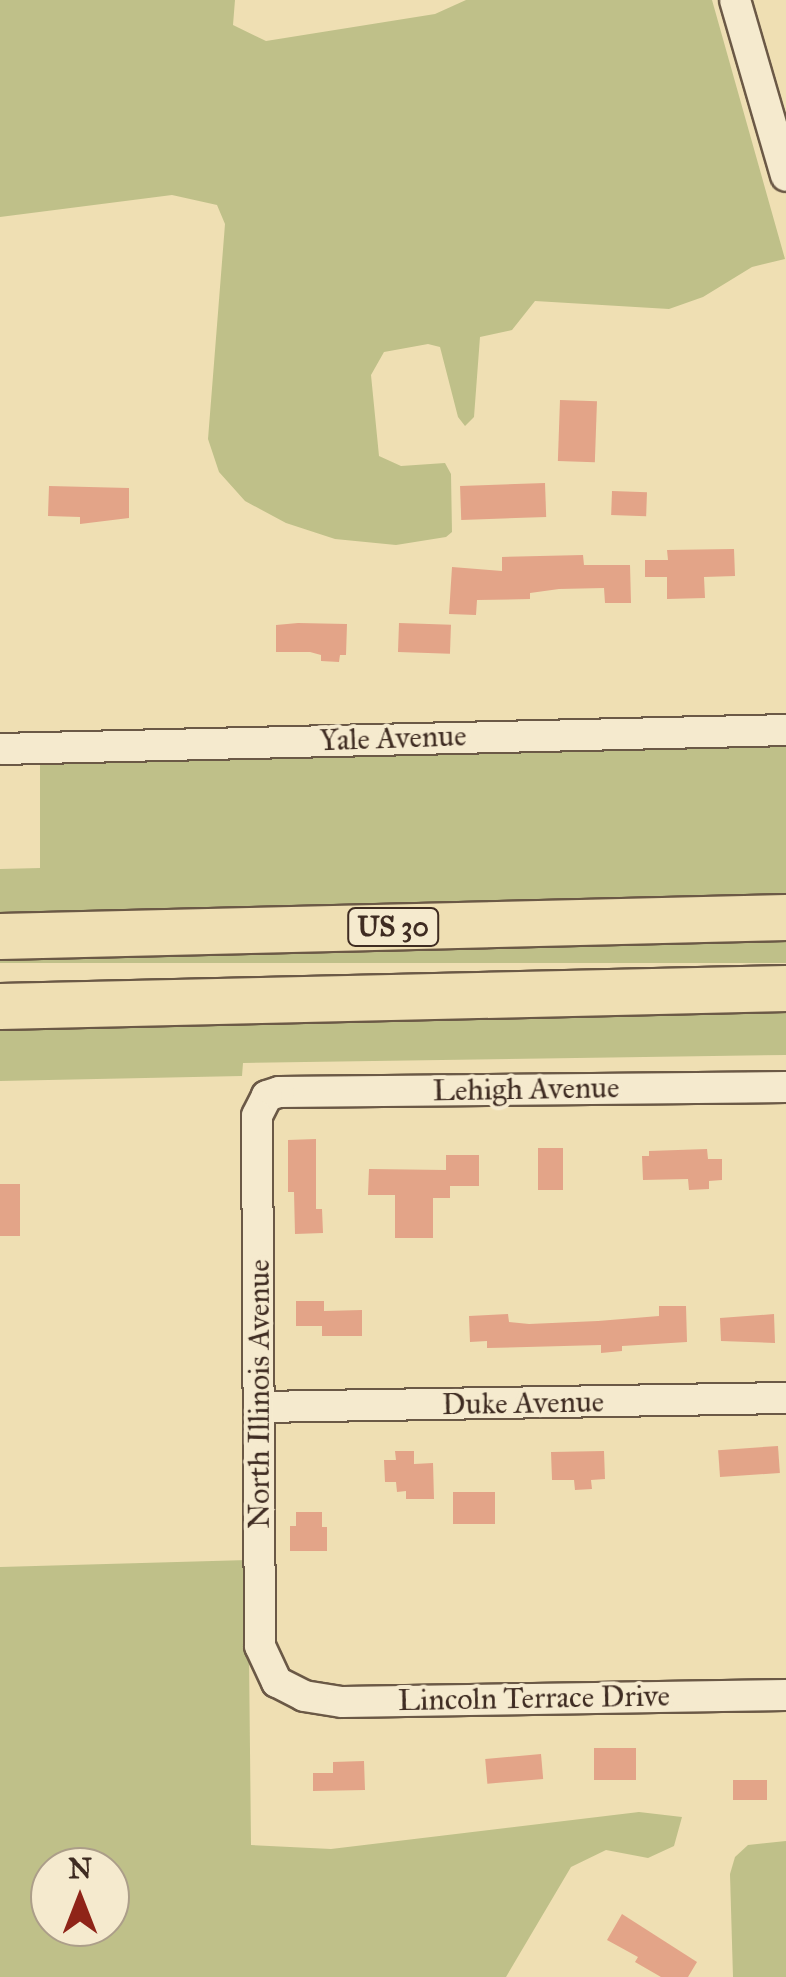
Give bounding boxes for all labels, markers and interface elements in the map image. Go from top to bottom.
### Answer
street label: Yale Avenue [319,717,467,759]
road number: US 30 [346,904,440,950]
street label: Lehigh Avenue [432,1069,620,1109]
street label: North Illinois Avenue [241,1259,277,1529]
street label: Duke Avenue [442,1384,604,1422]
street label: Lincoln Terrace Drive [398,1678,670,1718]
north arrow [30,1847,130,1947]
text: N [68,1851,92,1886]

